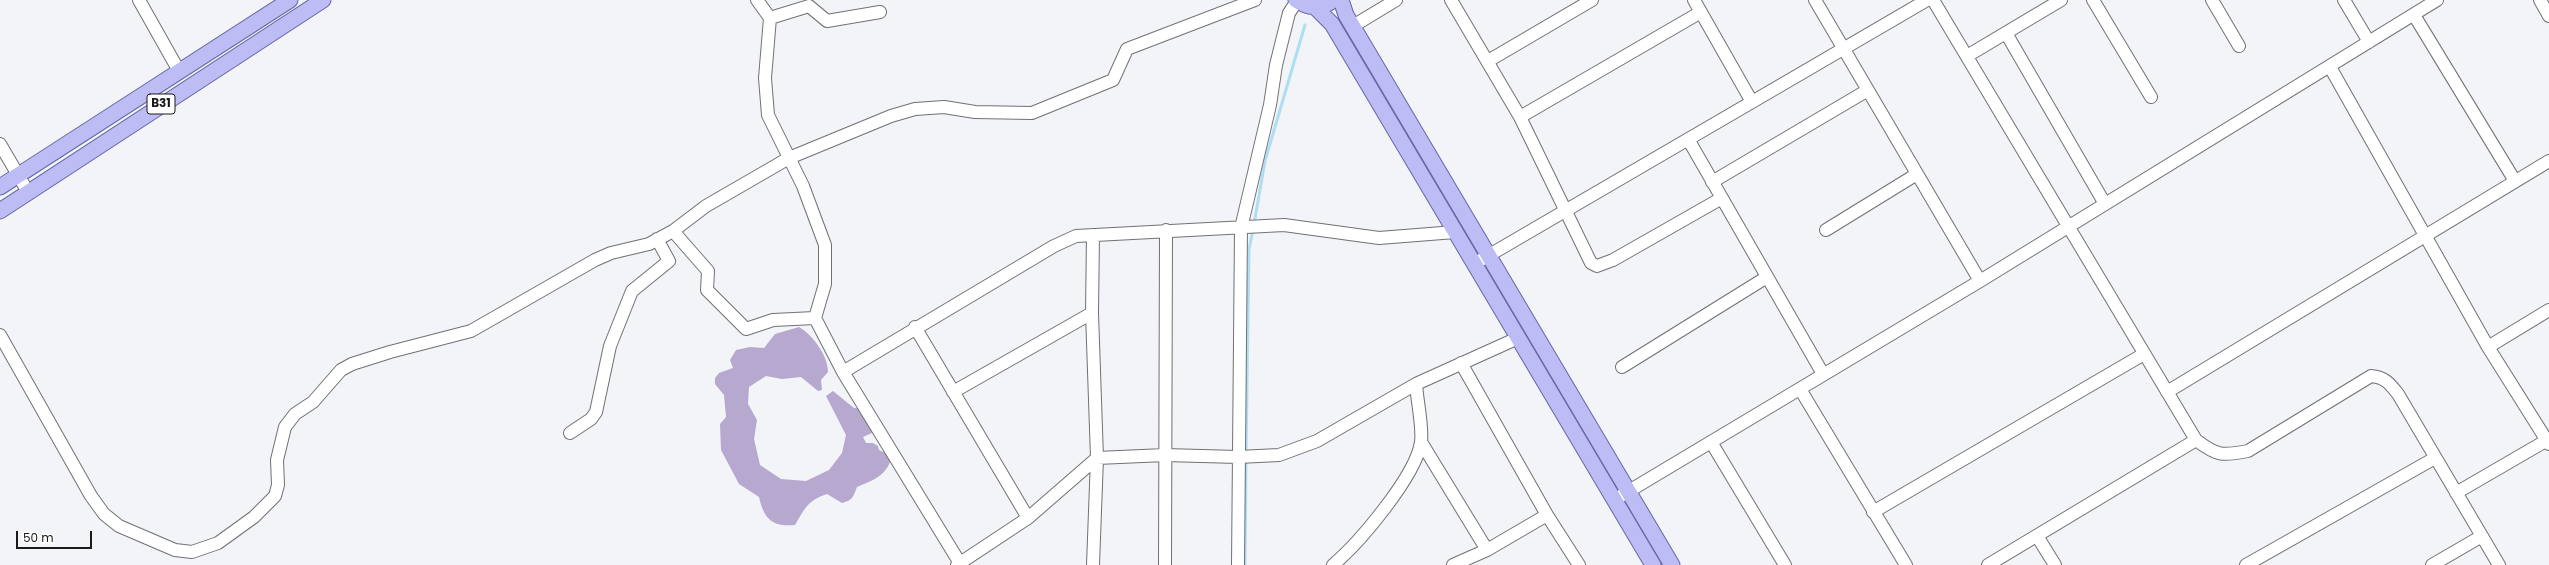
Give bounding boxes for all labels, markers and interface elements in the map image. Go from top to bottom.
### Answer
road number: B31 [147,94,175,114]
scale bar [18,523,94,549]
text: 50 m [23,529,54,546]

